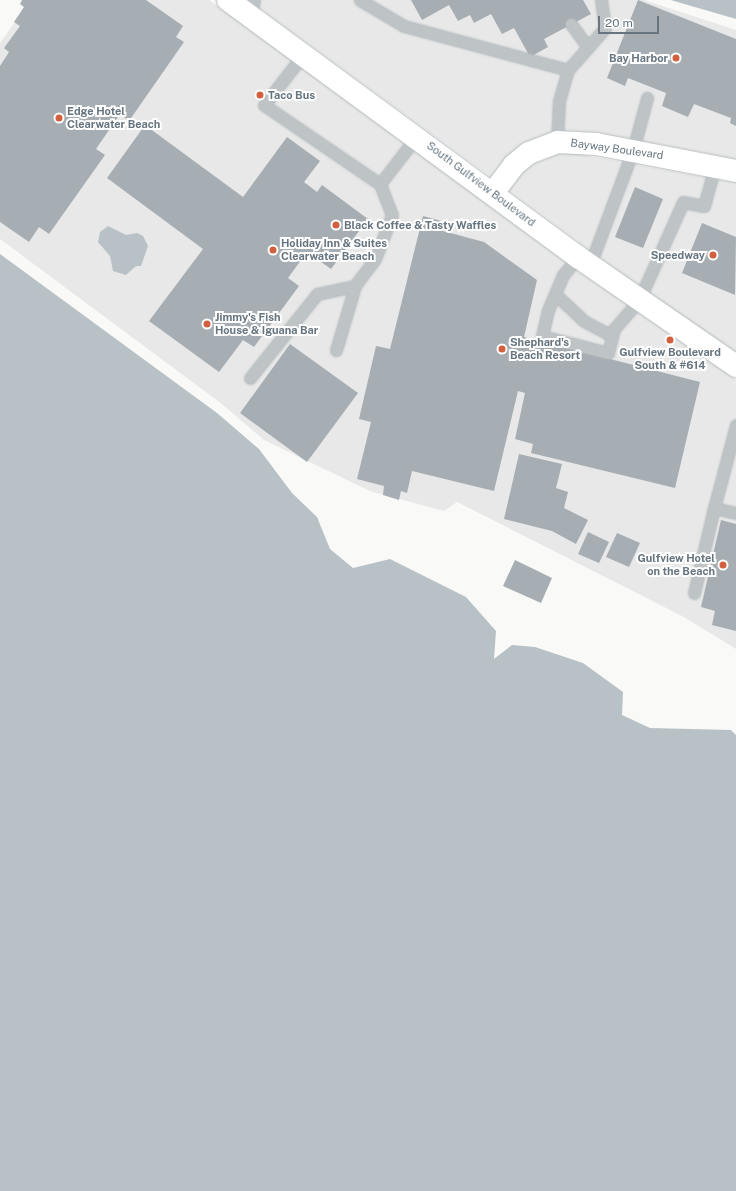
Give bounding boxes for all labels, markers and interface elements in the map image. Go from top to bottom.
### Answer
scale bar [600,8,661,34]
text: 20 m [605,16,633,30]
place label: Bay Harbor [609,51,668,65]
marker: Bay Harbor [671,53,681,63]
place label: Taco Bus [268,88,315,102]
marker: Taco Bus [255,90,265,100]
place label: Edge Hotel Clearwater Beach [67,105,160,131]
marker: Edge Hotel Clearwater Beach [54,113,64,123]
street label: Bayway Boulevard [570,136,664,162]
street label: South Gulfview Boulevard [424,139,538,229]
place label: Black Coffee & Tasty Waffles [344,218,497,232]
marker: Black Coffee & Tasty Waffles [331,220,341,230]
place label: Holiday Inn & Suites Clearwater Beach [281,237,387,263]
marker: Holiday Inn & Suites Clearwater Beach [268,245,278,255]
place label: Speedway [651,248,705,262]
marker: Speedway [708,250,718,260]
place label: Jimmy's Fish House & Iguana Bar [215,311,318,337]
marker: Jimmy's Fish House & Iguana Bar [202,319,212,329]
marker: Gulfview Boulevard South & #614 [665,335,675,345]
place label: Shephard's Beach Resort [510,336,580,362]
marker: Shephard's Beach Resort [497,344,507,354]
place label: Gulfview Boulevard South & #614 [619,346,721,372]
place label: Gulfview Hotel on the Beach [637,552,715,578]
marker: Gulfview Hotel on the Beach [718,560,728,570]

